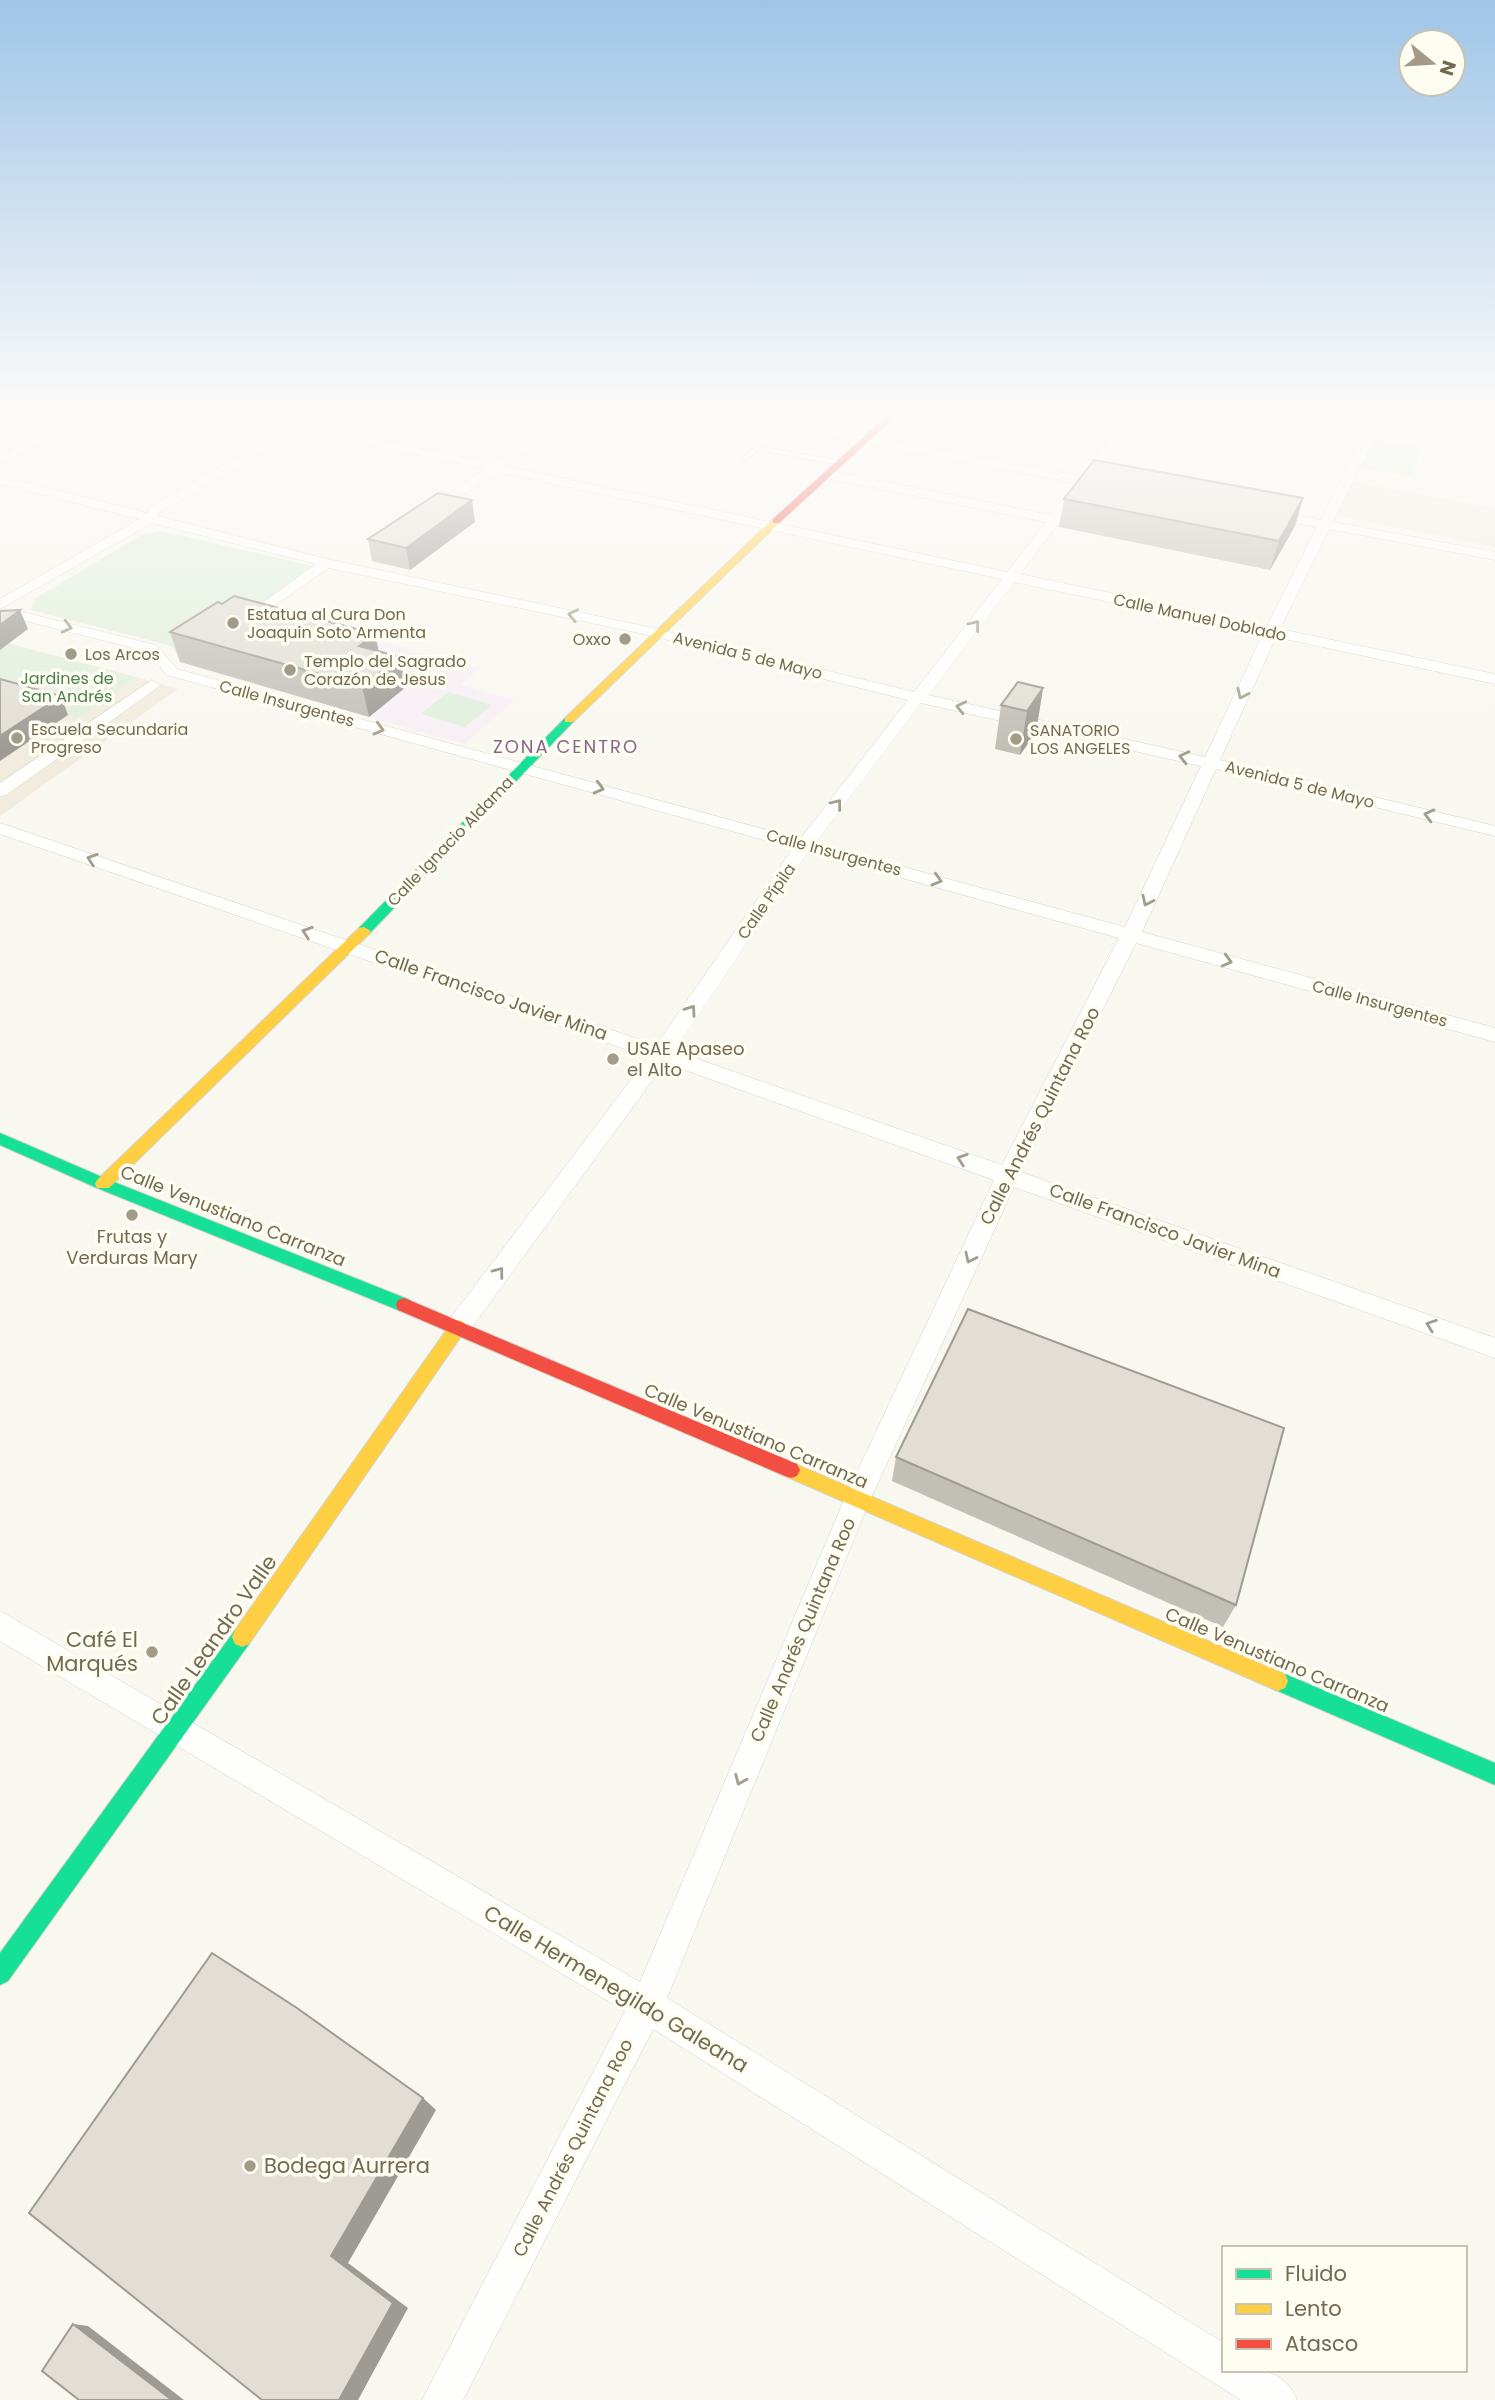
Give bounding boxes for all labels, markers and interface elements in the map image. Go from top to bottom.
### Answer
north arrow [1397,28,1467,98]
text: N [1433,57,1463,79]
street label: Calle Manuel Doblado [1111,588,1289,647]
place label: Estatua al Cura Don Joaquin Soto Armenta [247,603,426,644]
one-way arrow [567,608,579,623]
marker: Estatua al Cura Don Joaquin Soto Armenta [225,615,241,631]
one-way arrow [61,618,73,633]
one-way arrow [967,620,980,632]
street label: Avenida 5 de Mayo [671,626,825,685]
place label: Oxxo [573,628,611,651]
marker: Oxxo [617,631,633,647]
place label: Los Arcos [85,643,160,666]
marker: Los Arcos [63,646,79,662]
place label: Templo del Sagrado Corazón de Jesus [304,650,466,691]
marker: Templo del Sagrado Corazón de Jesus [282,662,298,678]
park label: Jardines de San Andrés [20,667,114,708]
street label: Calle Insurgentes [217,674,357,733]
one-way arrow [1236,687,1250,699]
one-way arrow [955,701,967,716]
place label: Escuela Secundaria Progreso [31,718,188,759]
place label: SANATORIO LOS ANGELES [1030,719,1130,760]
one-way arrow [373,720,385,735]
marker: Escuela Secundaria Progreso [9,730,25,746]
marker: SANATORIO LOS ANGELES [1008,731,1024,747]
district label: ZONA CENTRO [493,734,639,759]
one-way arrow [1178,751,1190,765]
street label: Avenida 5 de Mayo [1223,755,1377,814]
street label: Calle Ignacio Aldama [382,771,519,912]
one-way arrow [593,780,605,794]
one-way arrow [828,799,841,812]
one-way arrow [1423,809,1435,824]
street label: Calle Insurgentes [764,823,904,882]
one-way arrow [87,853,99,867]
street label: Calle Pípila [732,859,801,944]
one-way arrow [930,872,942,886]
one-way arrow [1141,894,1155,906]
one-way arrow [302,926,314,940]
street label: Calle Francisco Javier Mina [371,943,611,1046]
one-way arrow [1220,952,1232,967]
street label: Calle Insurgentes [1310,974,1450,1033]
street label: Calle Andrés Quintana Roo [974,1002,1106,1229]
one-way arrow [683,1005,695,1018]
place label: USAE Apaseo el Alto [627,1036,744,1082]
marker: USAE Apaseo el Alto [605,1051,621,1067]
one-way arrow [957,1153,969,1167]
street label: Calle Venustiano Carranza [117,1159,350,1272]
street label: Calle Francisco Javier Mina [1046,1177,1285,1284]
marker: Frutas y Verduras Mary [124,1207,140,1223]
place label: Frutas y Verduras Mary [66,1224,198,1270]
one-way arrow [964,1251,978,1263]
one-way arrow [491,1267,503,1280]
one-way arrow [1425,1319,1437,1333]
street label: Calle Venustiano Carranza [640,1377,872,1494]
street label: Calle Andrés Quintana Roo [744,1514,861,1746]
street label: Calle Leandro Valle [144,1549,283,1731]
street label: Calle Venustiano Carranza [1161,1601,1393,1718]
place label: Café El Marqués [46,1625,138,1678]
marker: Café El Marqués [144,1644,160,1660]
one-way arrow [734,1773,748,1786]
street label: Calle Hermenegildo Galeana [478,1898,754,2079]
street label: Calle Andrés Quintana Roo [507,2034,639,2261]
place label: Bodega Aurrera [264,2151,430,2180]
marker: Bodega Aurrera [242,2158,258,2174]
legend [1222,2246,1467,2372]
text: Fluido [1285,2259,1347,2288]
text: Lento [1285,2294,1342,2323]
text: Atasco [1285,2329,1358,2358]

